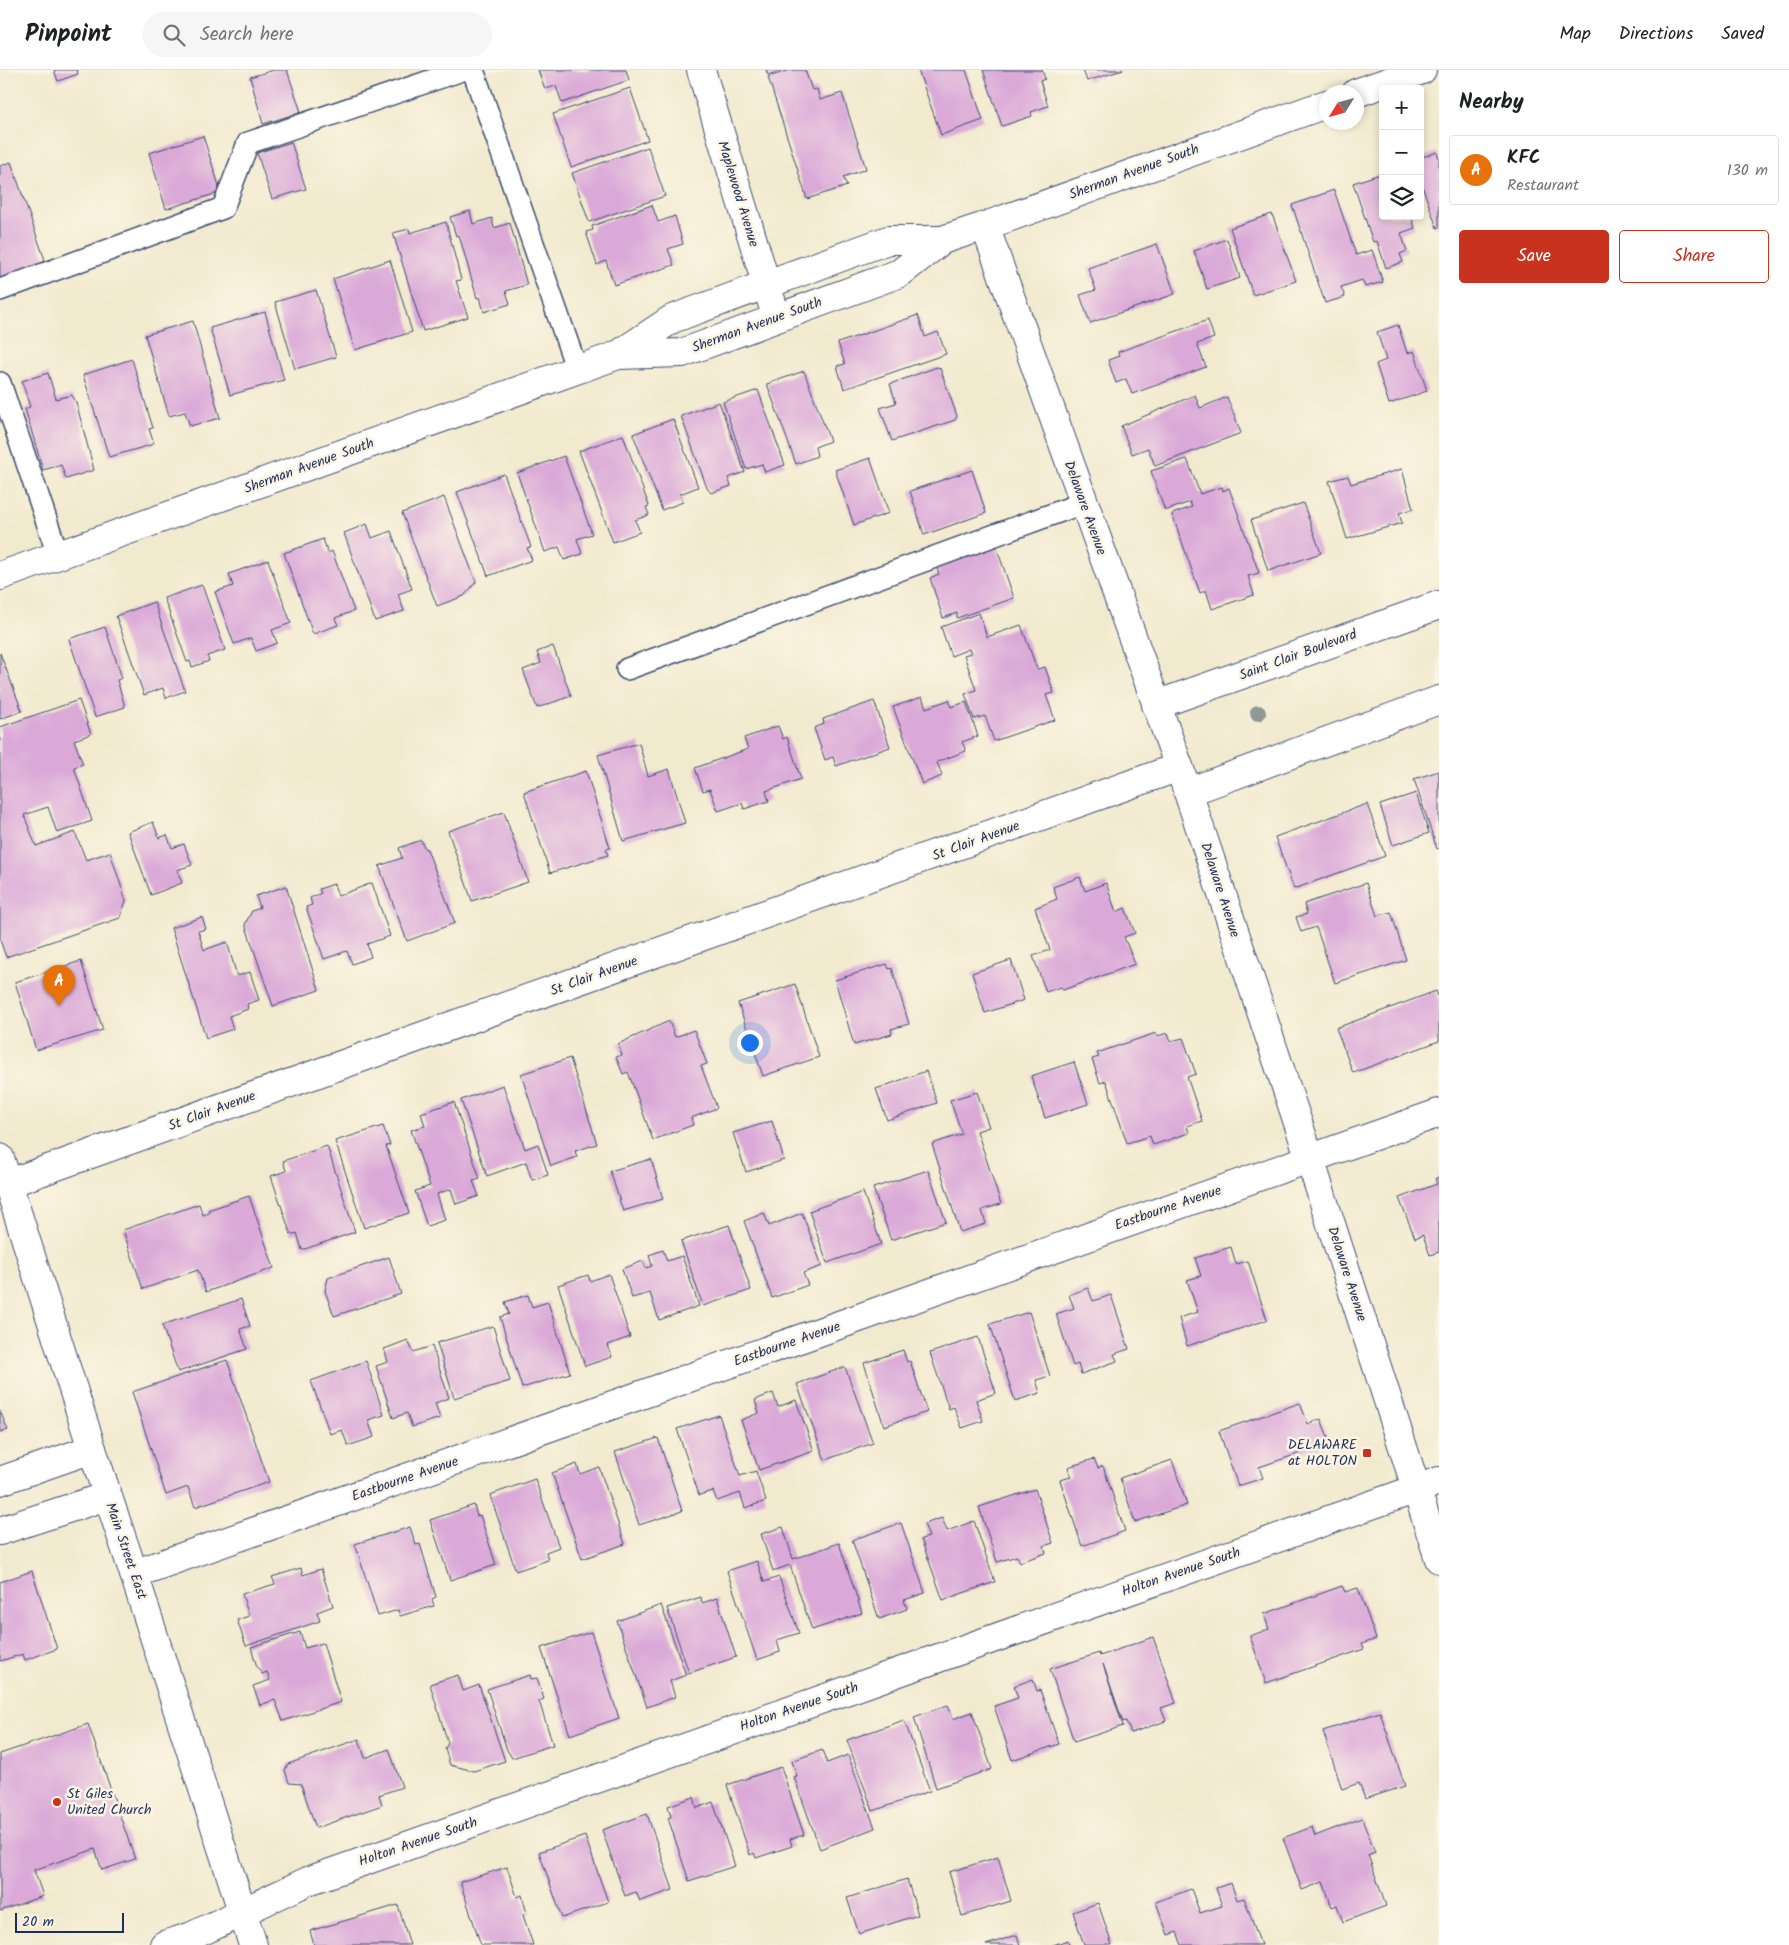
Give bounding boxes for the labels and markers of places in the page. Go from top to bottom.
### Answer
pin: A [43,965,75,1006]
place label: DELAWARE at HOLTON [1288,1434,1358,1472]
marker: DELAWARE at HOLTON [1361,1447,1373,1459]
place label: St Giles United Church [67,1783,151,1821]
marker: St Giles United Church [51,1796,63,1808]

